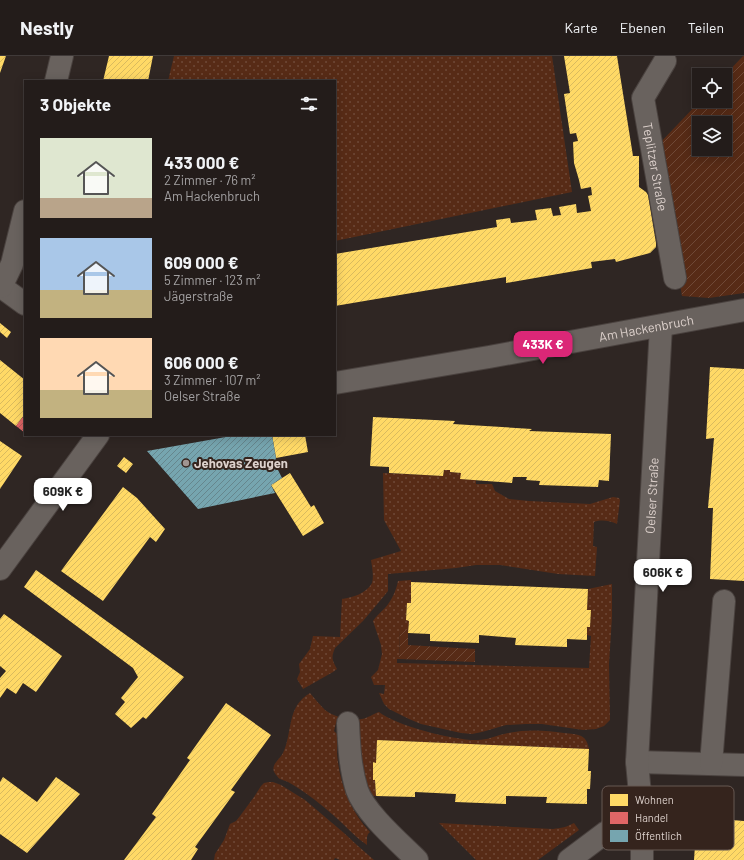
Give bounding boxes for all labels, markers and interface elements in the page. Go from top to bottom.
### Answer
text: Nestly [20,16,74,39]
text: Karte [564,19,598,36]
text: Ebenen [620,19,666,36]
text: Teilen [688,19,724,36]
map controls [692,68,732,156]
button: locate [692,68,732,108]
icon: filters [298,93,320,115]
text: 3 Objekte [40,94,111,114]
button: layers [692,116,732,156]
street label: Teplitzer Straße [640,121,671,212]
text: 433 000 € [164,152,239,172]
icon: home [72,154,120,202]
text: 2 Zimmer · 76 m² [164,172,255,188]
text: Am Hackenbruch [164,188,260,204]
text: 609 000 € [164,252,239,272]
icon: home [72,254,120,302]
text: 5 Zimmer · 123 m² [164,272,260,288]
text: Jägerstraße [164,288,233,304]
street label: Am Hackenbruch [598,311,695,345]
pin: 433K € [510,331,576,365]
text: 433K € [523,336,563,352]
text: 606 000 € [164,352,239,372]
icon: home [72,354,120,402]
text: 3 Zimmer · 107 m² [164,372,260,388]
text: Oelser Straße [164,388,240,404]
place label: Jehovas Zeugen [194,455,288,471]
street label: Oelser Straße [642,457,662,534]
marker: Jehovas Zeugen [181,458,191,468]
pin: 609K € [30,478,96,512]
text: 609K € [43,483,83,499]
pin: 606K € [630,559,696,593]
text: 606K € [643,564,683,580]
legend [602,786,734,850]
text: Wohnen [635,793,674,806]
text: Handel [635,811,668,824]
text: Öffentlich [635,828,682,842]

